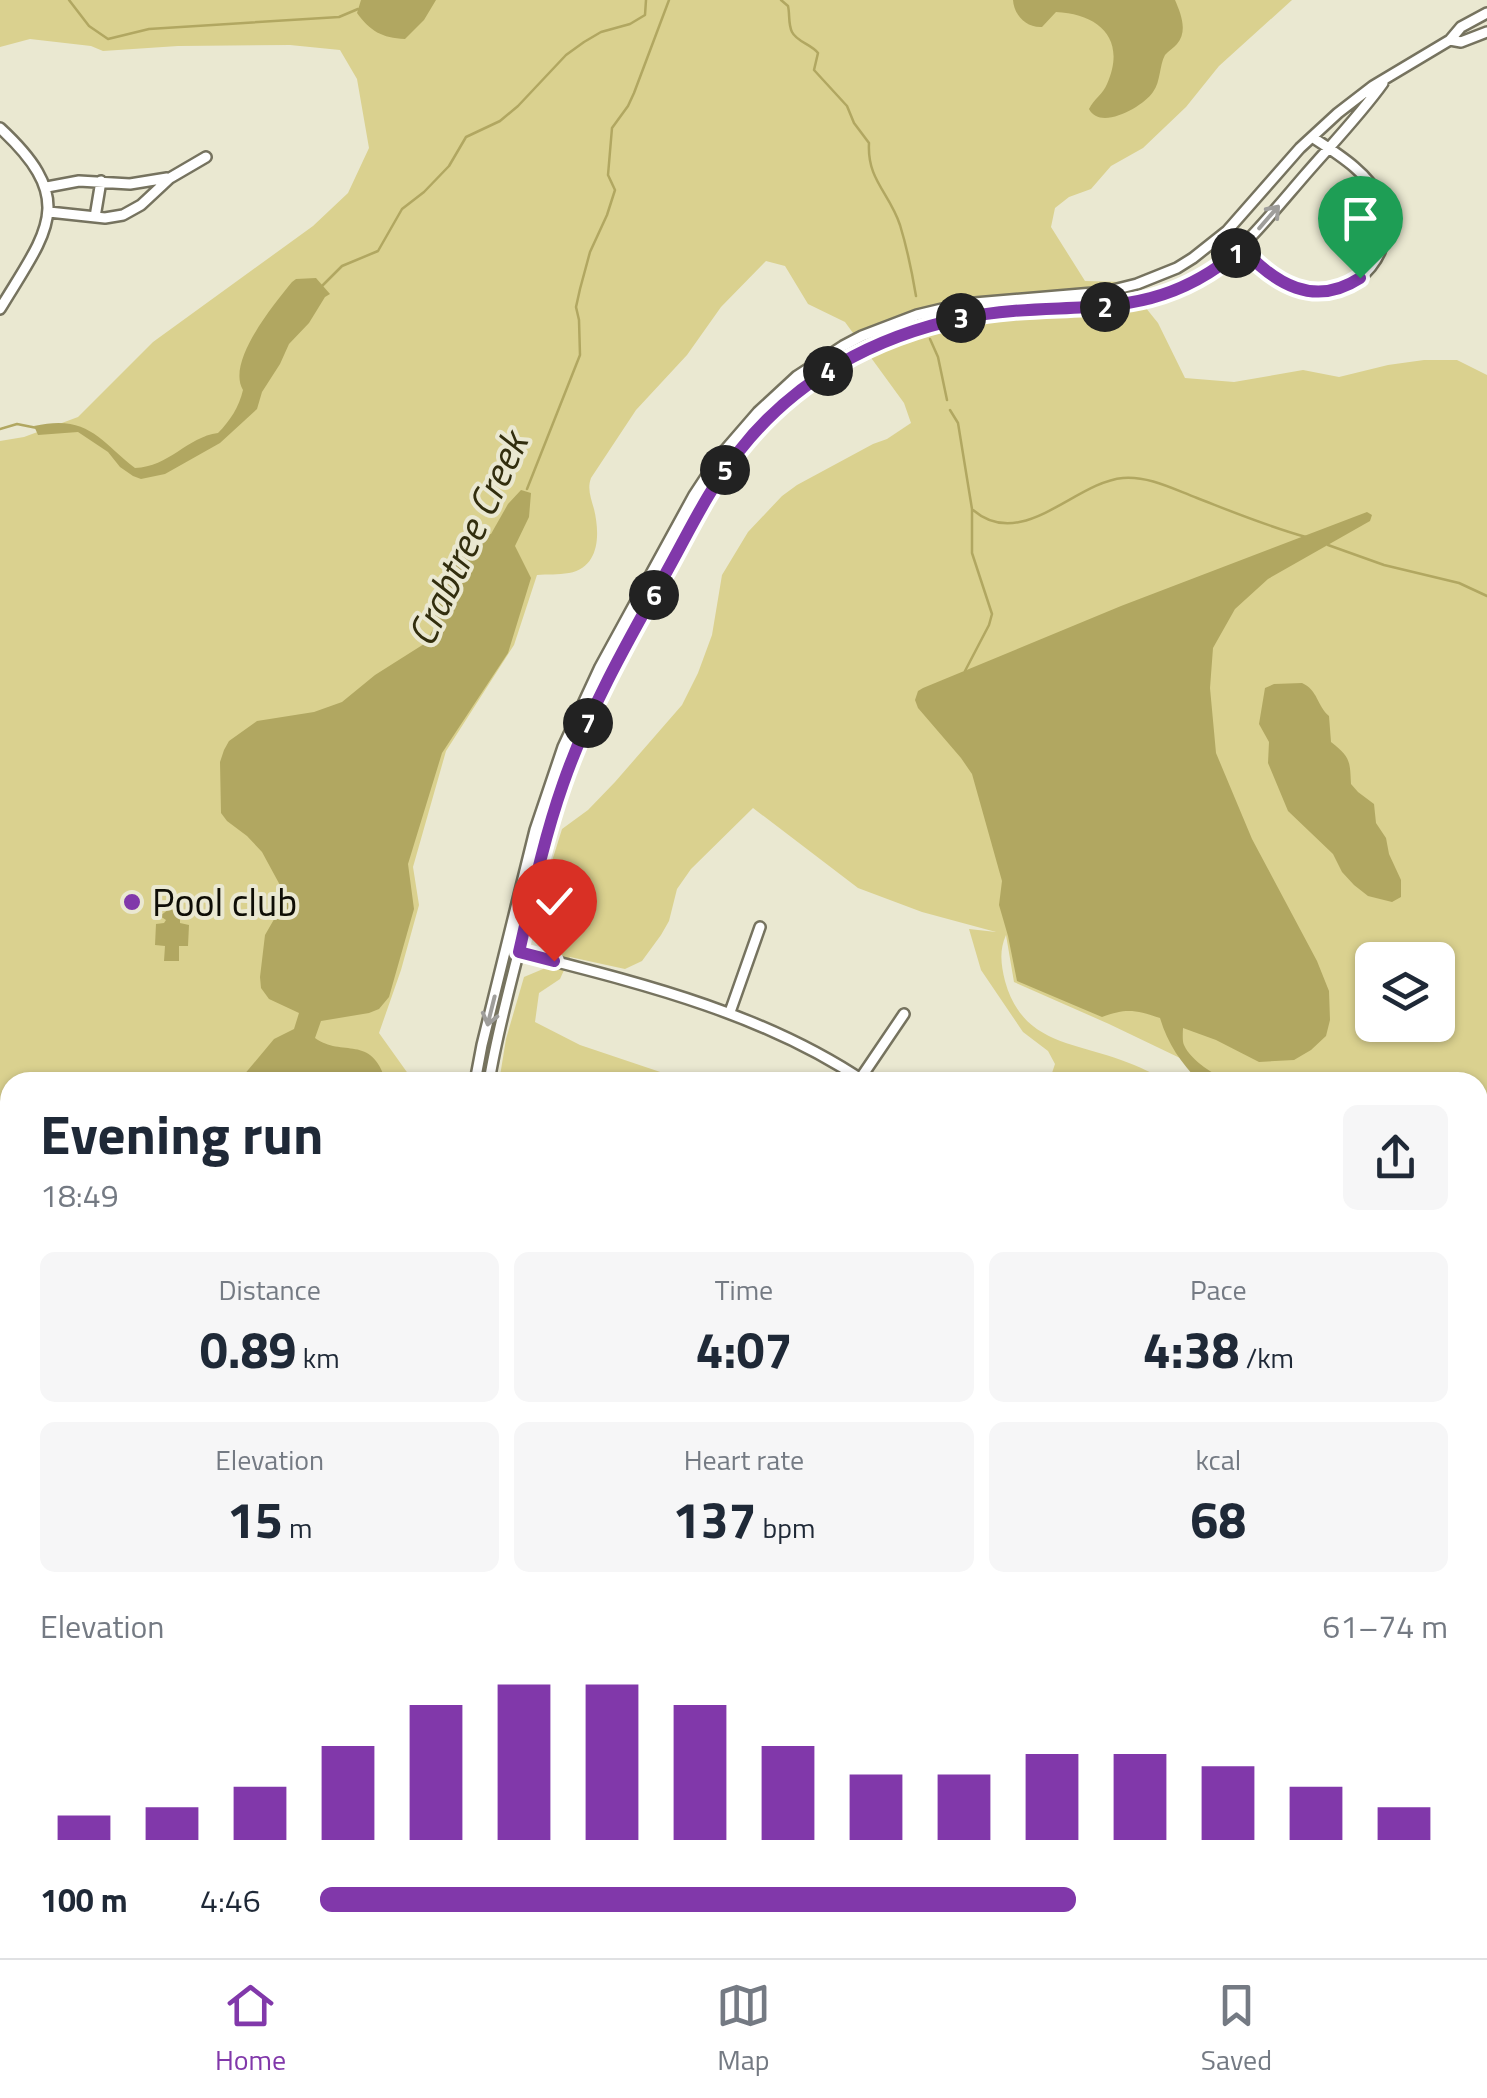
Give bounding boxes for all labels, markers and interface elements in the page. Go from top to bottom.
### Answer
pin [1318,176,1403,279]
icon: arrive [1333,191,1388,246]
one-way arrow [1258,204,1280,230]
pin: 1 [1211,228,1261,278]
text: 1 [1228,231,1244,274]
pin: 2 [1080,282,1130,332]
text: 2 [1097,285,1113,328]
pin: 3 [936,293,986,343]
text: 3 [953,296,969,339]
pin: 4 [803,346,853,396]
text: 4 [820,349,836,392]
water label: Crabtree Creek [391,418,545,656]
pin: 5 [700,445,750,495]
text: 5 [717,448,733,491]
pin: 6 [629,570,679,620]
text: 6 [646,573,662,616]
pin: 7 [563,698,613,748]
text: 7 [580,701,596,744]
pin [512,859,597,962]
place label: Pool club [152,873,297,931]
icon: check [527,874,582,929]
marker: Pool club [121,891,143,913]
map controls [1355,942,1455,1042]
button: layers [1355,942,1455,1042]
one-way arrow [480,995,499,1026]
text: Evening run [40,1092,323,1175]
button: share [1343,1105,1448,1210]
text: 18:49 [40,1171,119,1219]
text: Distance [219,1268,321,1311]
text: Time [715,1268,773,1311]
text: Pace [1190,1268,1247,1311]
text: 0.89 [200,1311,297,1387]
text: 4:07 [696,1311,792,1387]
text: 4:38 [1143,1311,1239,1387]
text: km [297,1336,340,1379]
text: /km [1239,1336,1294,1379]
text: Elevation [215,1438,324,1481]
text: Heart rate [684,1438,804,1481]
text: kcal [1195,1438,1241,1481]
text: 15 [227,1481,283,1557]
text: 137 [672,1481,756,1557]
text: 68 [1190,1481,1246,1557]
text: m [283,1506,312,1549]
text: bpm [756,1506,816,1549]
text: Elevation [40,1602,164,1650]
text: 61–74 m [1322,1602,1448,1650]
text: 100 m [40,1876,128,1924]
text: 4:46 [200,1876,261,1924]
tab: Home [215,1978,286,2081]
tab: Map [716,1978,771,2081]
tab: Saved [1201,1978,1272,2081]

